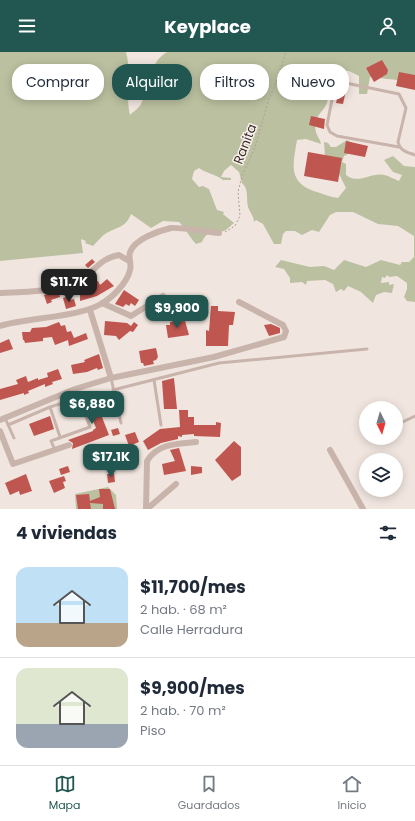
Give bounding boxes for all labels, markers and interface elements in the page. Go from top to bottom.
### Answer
text: Keyplace [164,14,251,39]
icon: menu [16,15,38,37]
icon: person [377,15,399,37]
chip: Comprar [12,64,104,100]
chip: Alquilar [112,64,192,100]
chip: Filtros [200,64,269,100]
chip: Nuevo [277,64,349,100]
street label: Ranita [229,121,261,167]
pin: $11.7K [36,269,102,303]
text: $11.7K [50,272,88,291]
pin: $9,900 [144,295,210,329]
text: $9,900 [154,298,200,317]
pin: $6,880 [59,391,125,425]
text: $6,880 [69,394,115,413]
north arrow [359,401,403,445]
map controls [359,401,403,497]
pin: $17.1K [78,444,144,478]
text: $17.1K [92,447,130,466]
button: layers [359,453,403,497]
text: 4 viviendas [16,521,117,545]
icon: filters [377,522,399,544]
text: $11,700/mes [140,575,246,599]
icon: home [48,583,96,631]
text: 2 hab. · 68 m² [140,600,227,619]
text: Calle Herradura [140,620,243,639]
text: $9,900/mes [140,676,245,700]
icon: home [48,684,96,732]
text: 2 hab. · 70 m² [140,701,226,720]
text: Piso [140,721,166,740]
tab: Mapa [49,773,80,814]
tab: Guardados [178,773,240,814]
tab: Inicio [337,773,366,814]

